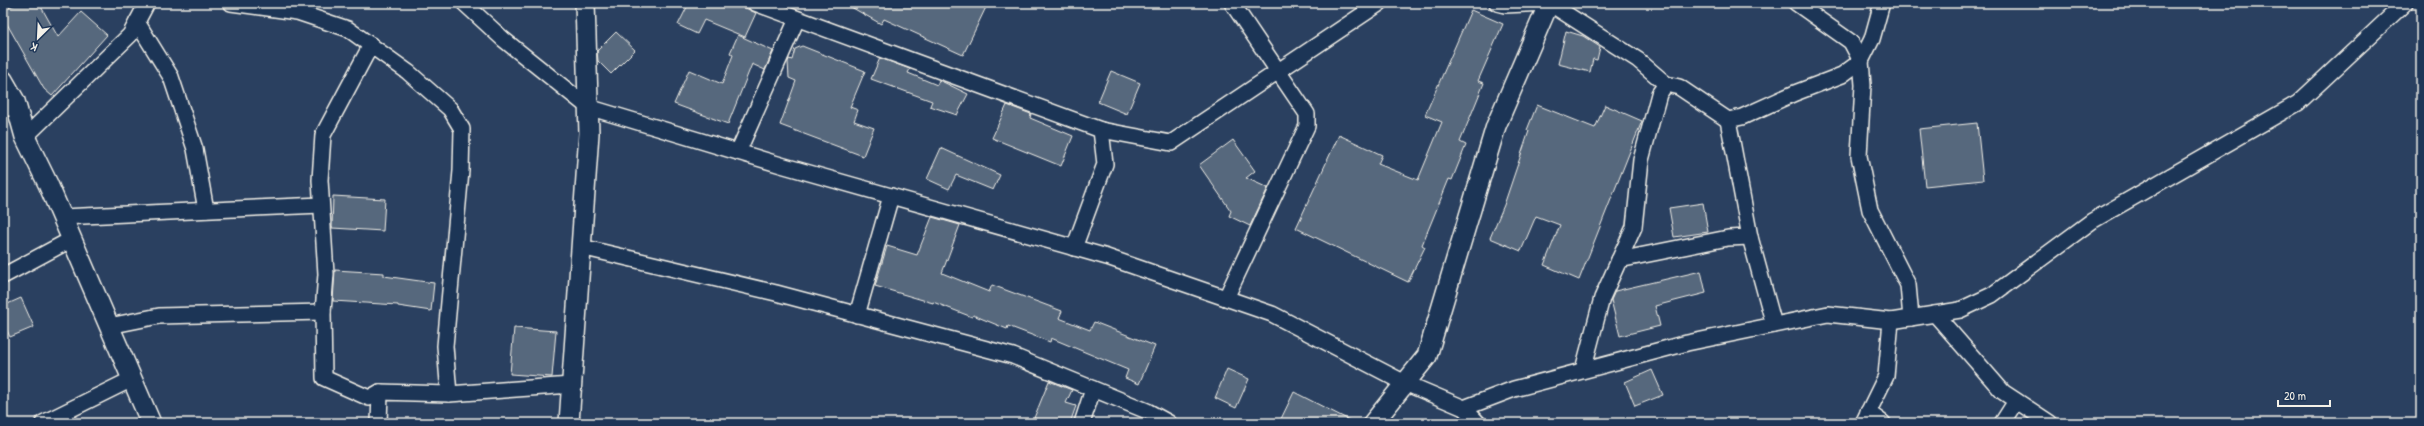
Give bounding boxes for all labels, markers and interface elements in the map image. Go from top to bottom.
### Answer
north arrow [18,18,58,58]
text: K [28,39,39,55]
scale bar [2278,382,2330,408]
text: 20 m [2284,387,2306,404]

